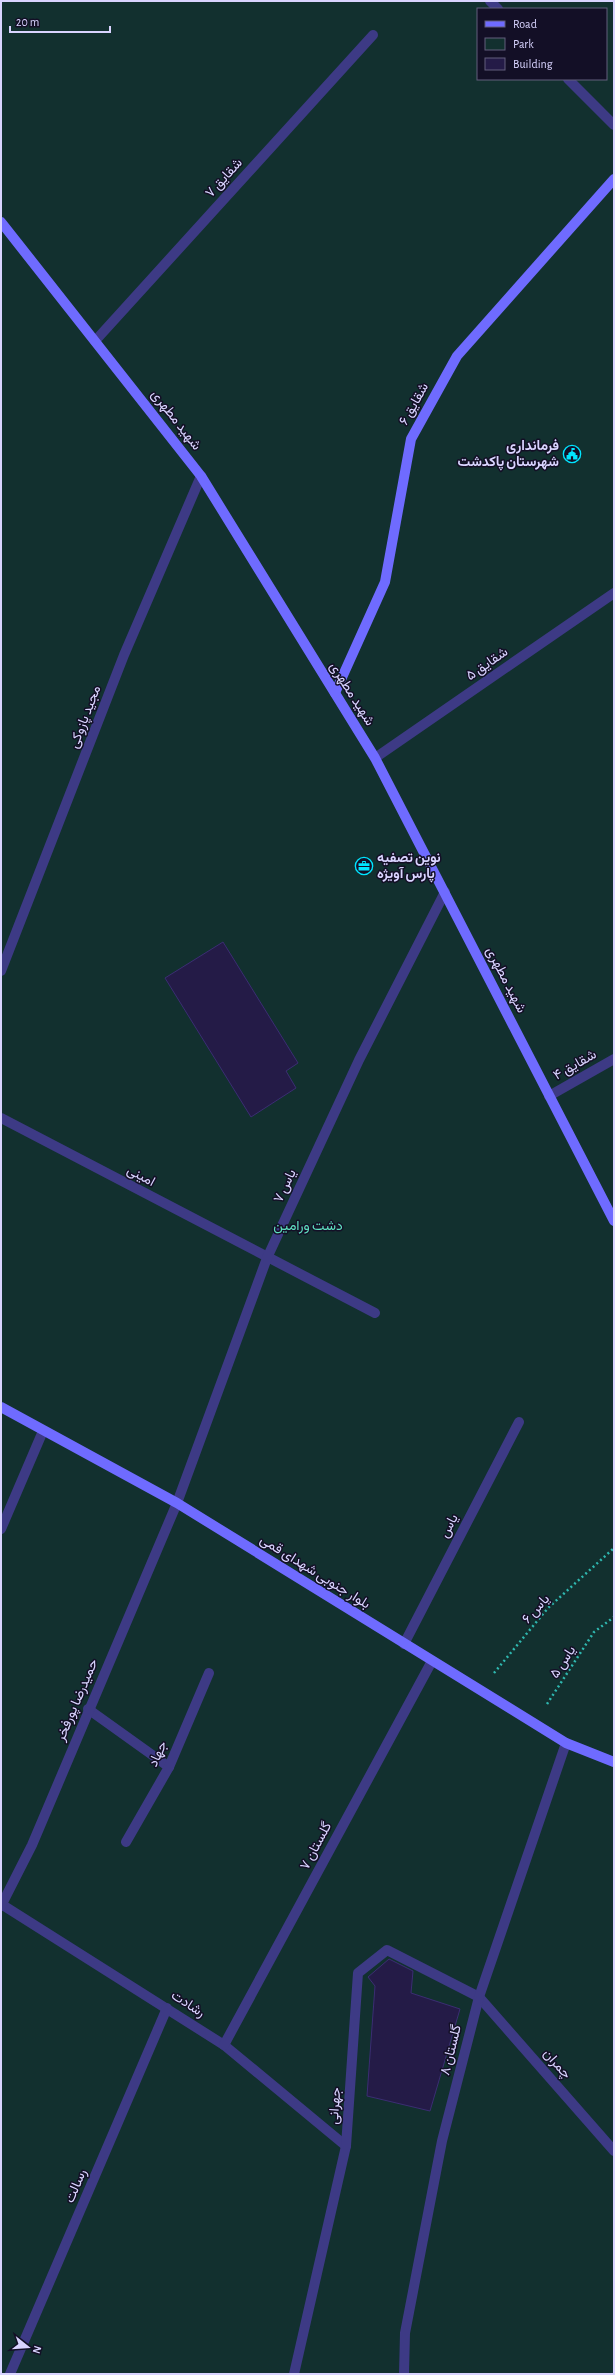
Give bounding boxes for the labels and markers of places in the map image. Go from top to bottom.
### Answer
place label: فرمانداری شهرستان پاکدشت [458,439,559,471]
public building icon: فرمانداری شهرستان پاکدشت [562,444,582,464]
place label: نوین تصفیه پارس آویژه [377,851,441,883]
office icon: نوین تصفیه پارس آویژه [354,856,374,876]

